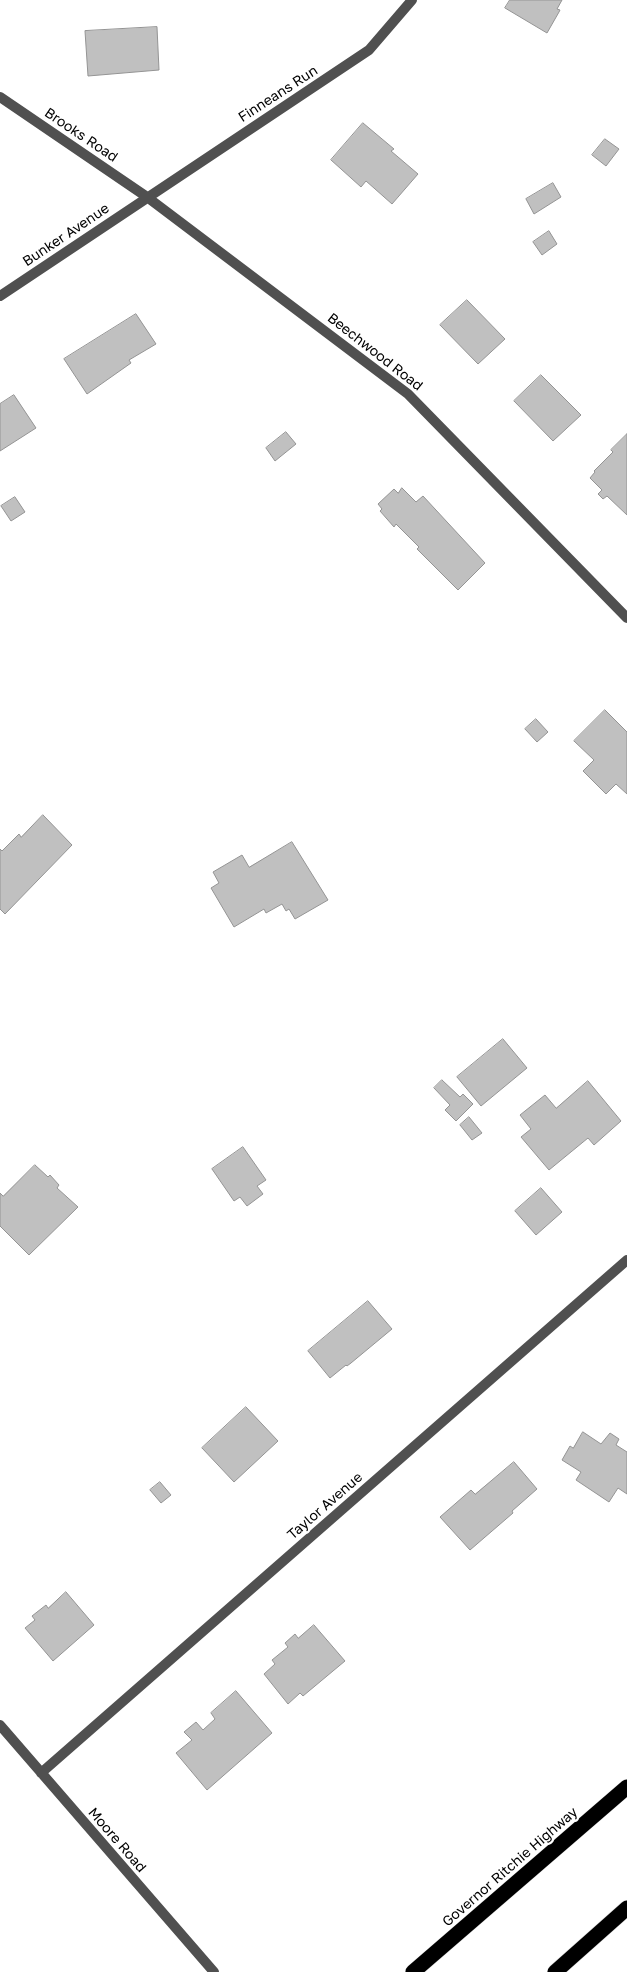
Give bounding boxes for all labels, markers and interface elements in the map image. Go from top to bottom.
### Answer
street label: Finneans Run [235,62,321,126]
street label: Brooks Road [41,104,121,166]
street label: Bunker Avenue [20,200,112,270]
street label: Beechwood Road [324,310,426,394]
street label: Taylor Avenue [284,1469,366,1543]
street label: Moore Road [84,1804,150,1876]
street label: Governor Ritchie Highway [439,1804,581,1930]

